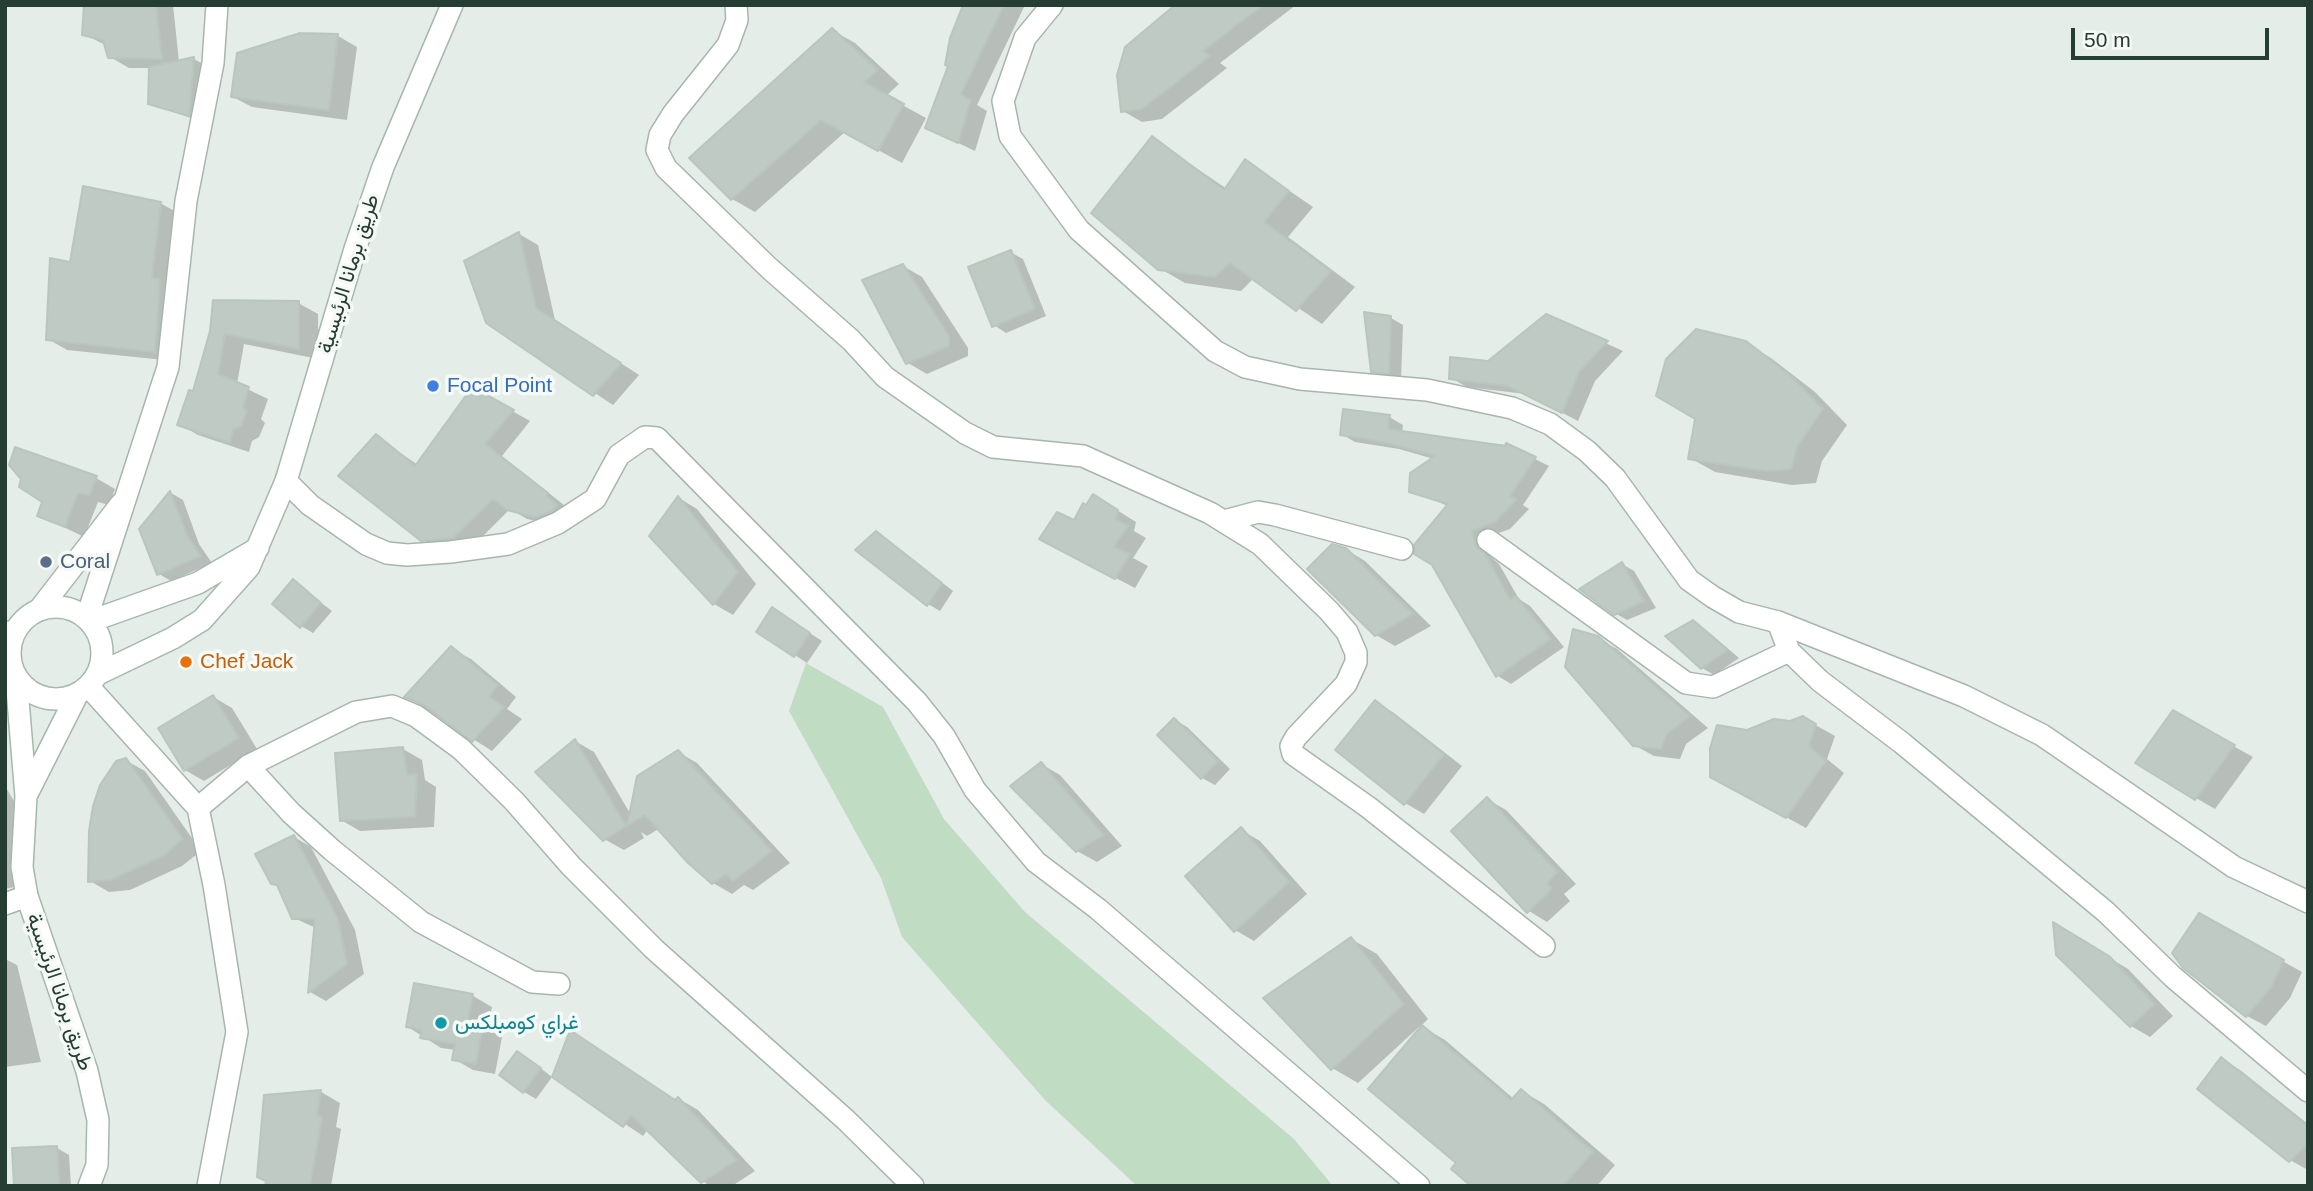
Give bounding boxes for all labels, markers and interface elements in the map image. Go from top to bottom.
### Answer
scale bar [2075,14,2273,58]
text: 50 m [2084,28,2131,51]
street label: طريق برمانا الرئيسية [313,191,385,357]
place label: Focal Point [447,373,552,399]
marker: Focal Point [425,378,441,394]
place label: Coral [60,549,110,575]
marker: Coral [38,554,54,570]
place label: Chef Jack [200,649,293,675]
marker: Chef Jack [178,654,194,670]
street label: طريق برمانا الرئيسية [20,910,98,1074]
place label: غراي كومبلكس [455,1010,579,1036]
marker: غراي كومبلكس [433,1015,449,1031]

